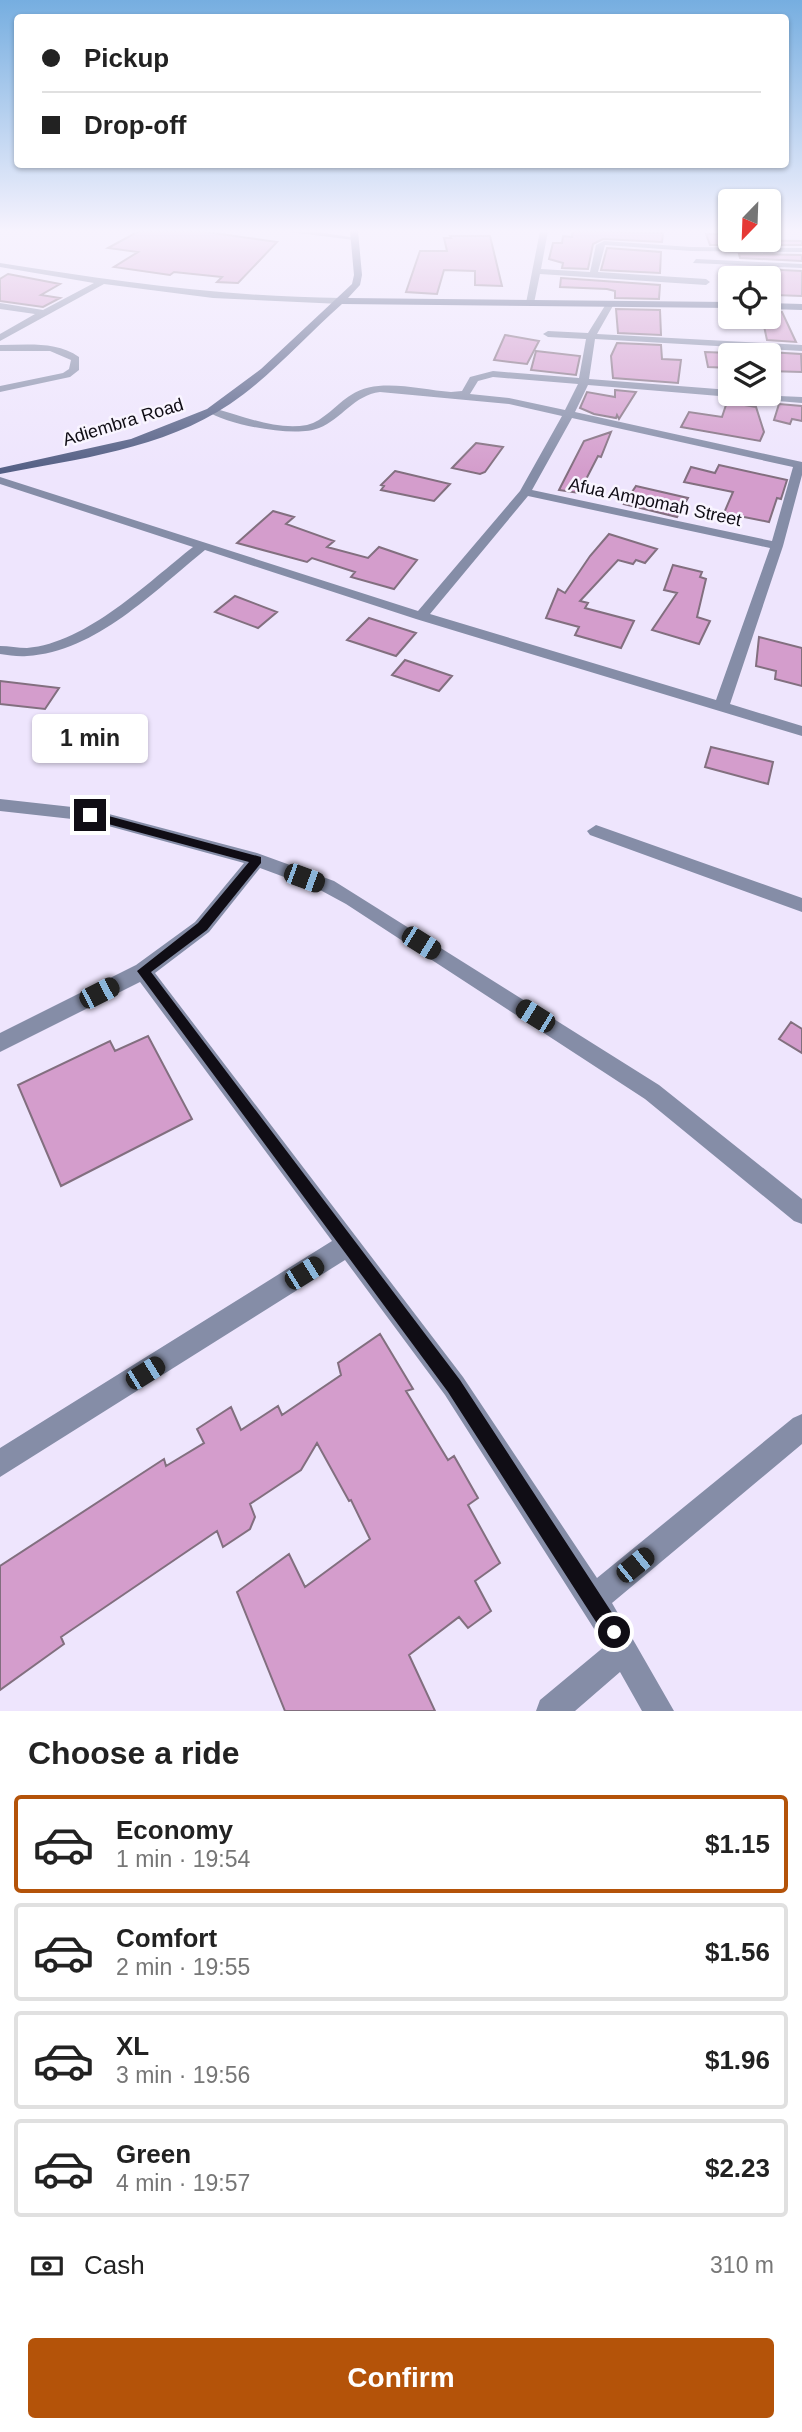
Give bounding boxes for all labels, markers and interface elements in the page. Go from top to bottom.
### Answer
text: Pickup [84,43,169,73]
text: Drop-off [84,110,187,140]
north arrow [718,189,780,252]
map controls [718,189,781,406]
button: locate [718,266,781,329]
button: layers [718,343,781,406]
street label: Adiembra Road [60,394,186,450]
street label: Afua Ampomah Street [567,474,743,530]
callout: 1 min [32,714,148,762]
text: 1 min [60,725,120,751]
route end [74,799,106,831]
car [281,861,328,895]
car [398,923,445,963]
car [76,974,123,1012]
car [512,996,559,1036]
car [281,1253,328,1293]
car [122,1353,169,1393]
car [613,1544,658,1586]
route start [598,1616,630,1648]
text: Choose a ride [28,1735,240,1771]
icon: car [32,1813,95,1876]
text: Economy [116,1815,233,1845]
text: $1.15 [705,1829,770,1859]
text: 1 min · 19:54 [116,1846,250,1872]
icon: car [32,1921,95,1984]
text: Comfort [116,1923,217,1953]
text: $1.56 [705,1937,770,1967]
text: 2 min · 19:55 [116,1954,250,1980]
icon: car [32,2029,95,2092]
text: XL [116,2031,149,2061]
text: $1.96 [705,2045,770,2075]
text: 3 min · 19:56 [116,2062,250,2088]
icon: car [32,2137,95,2200]
text: Green [116,2139,191,2169]
text: $2.23 [705,2153,770,2183]
text: 4 min · 19:57 [116,2170,250,2196]
icon: cash [28,2247,66,2285]
text: Cash [84,2250,145,2280]
text: 310 m [710,2252,774,2278]
button: Confirm [28,2338,774,2418]

